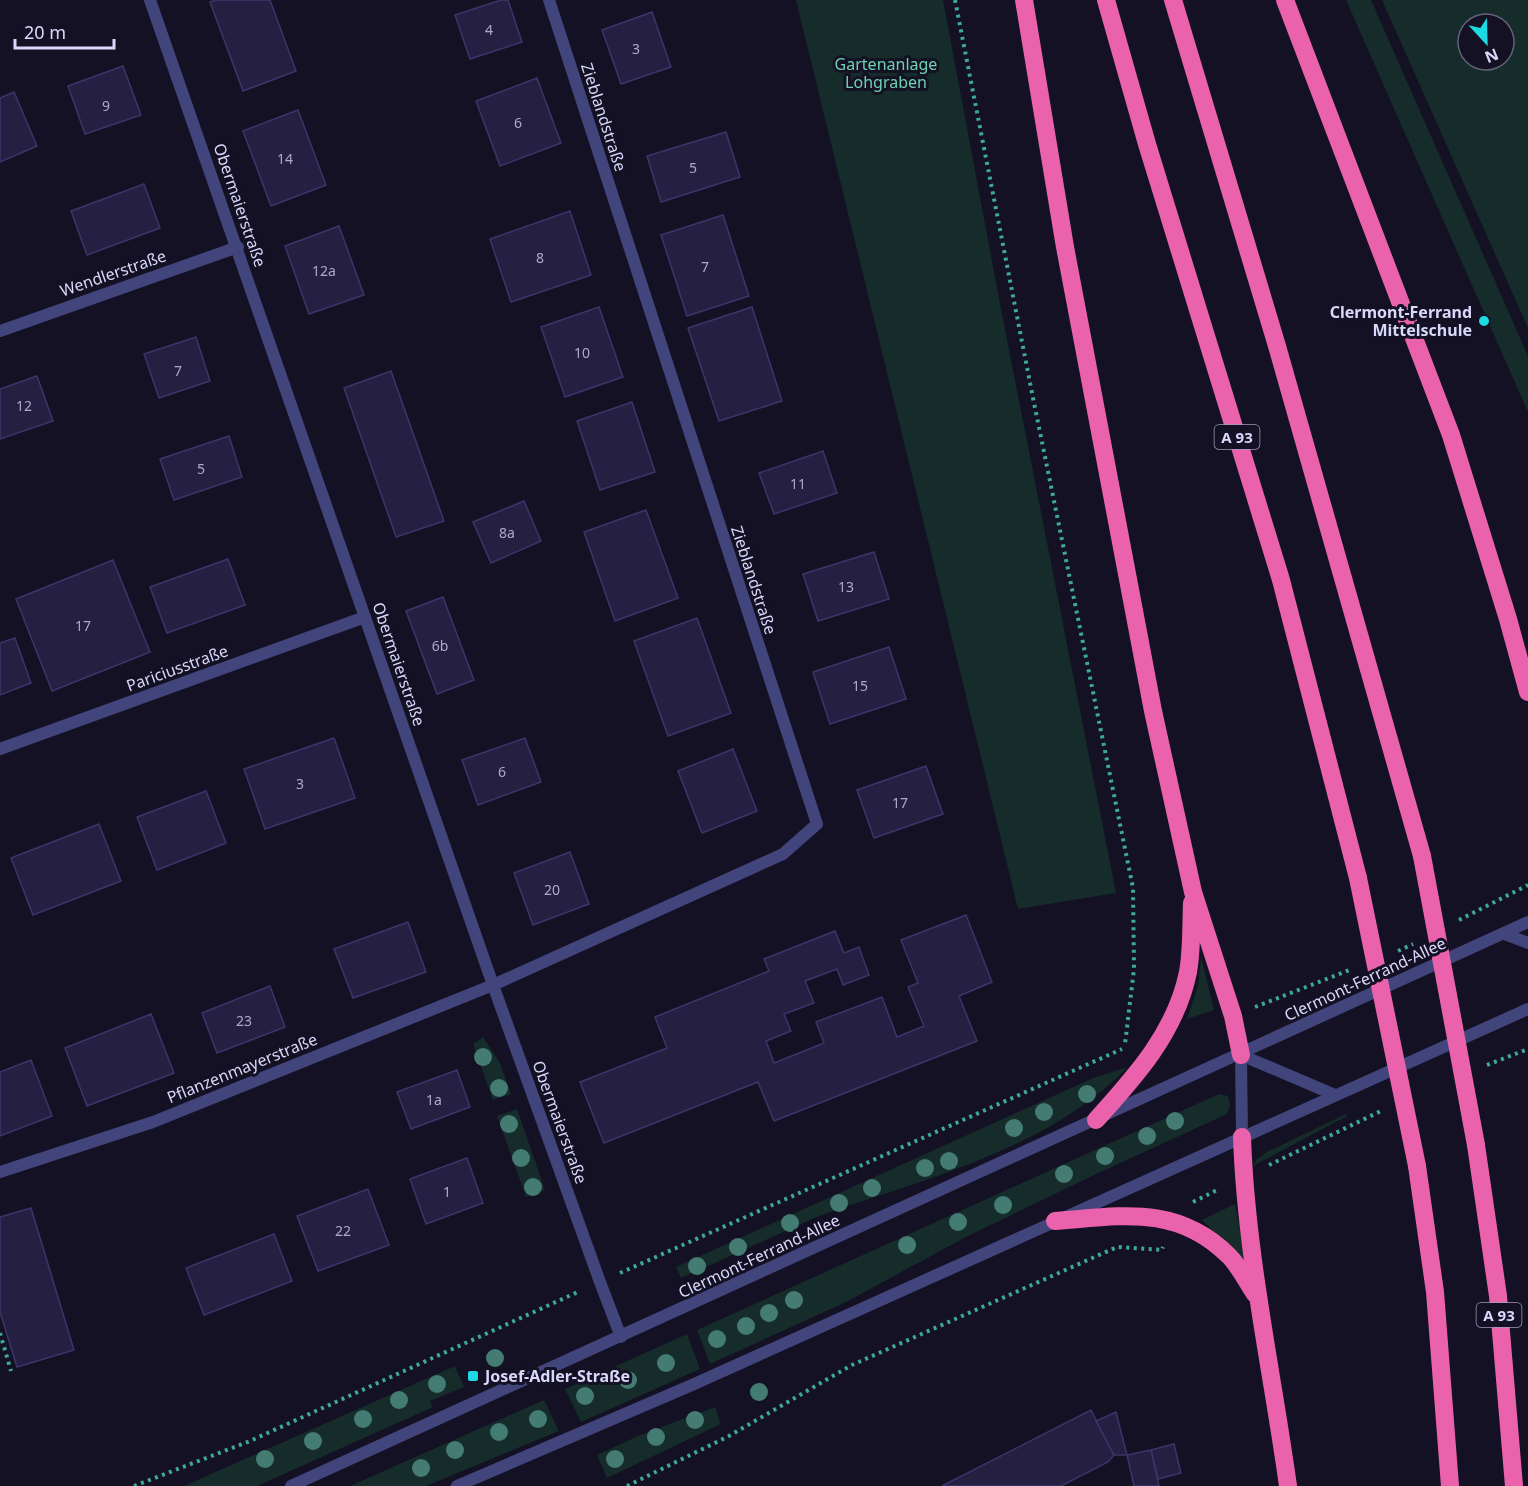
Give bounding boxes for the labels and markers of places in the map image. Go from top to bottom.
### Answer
place label: Clermont-Ferrand Mittelschule [1330,301,1472,341]
marker: Clermont-Ferrand Mittelschule [1477,314,1491,328]
place label: Josef-Adler-Straße [483,1365,630,1387]
marker: Josef-Adler-Straße [466,1369,480,1383]

